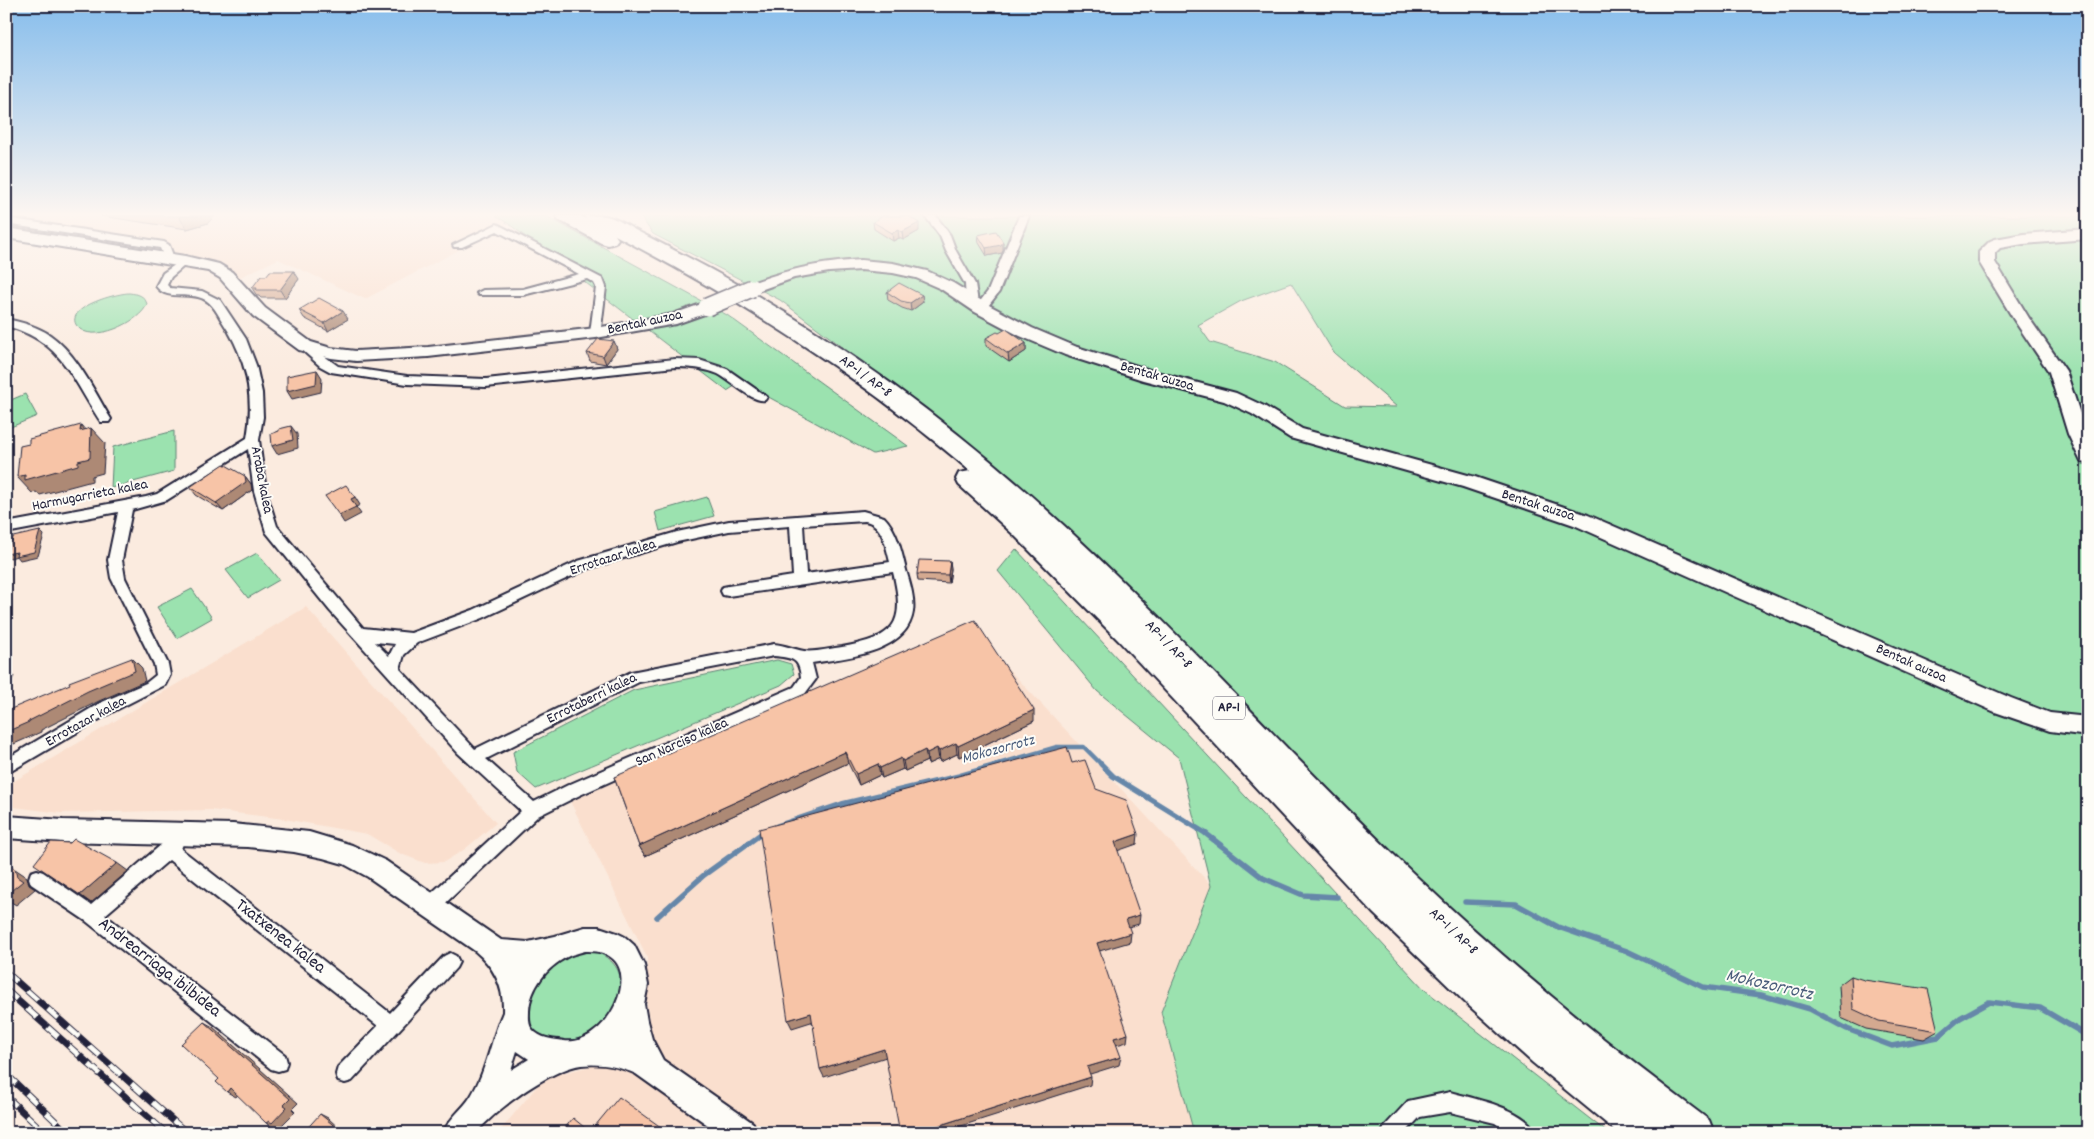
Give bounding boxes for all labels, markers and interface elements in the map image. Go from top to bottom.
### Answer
street label: Bentak auzoa [606,304,685,342]
street label: AP-1 / AP-8 [834,350,896,404]
street label: Bentak auzoa [1118,356,1197,398]
street label: Araba kalea [244,444,278,516]
street label: Harmugarrieta kalea [30,474,151,518]
street label: Bentak auzoa [1499,484,1578,528]
street label: Errotazar kalea [567,533,660,582]
street label: AP-1 / AP-8 [1139,616,1197,674]
street label: Bentak auzoa [1872,639,1951,690]
street label: Errotaberri kalea [543,667,642,730]
street label: Errotazar kalea [42,690,131,753]
road number: AP-1 [1213,696,1245,720]
street label: San Narciso kalea [632,712,733,773]
water label: Mokozorrotz [959,729,1038,771]
street label: Txatxenea kalea [229,894,331,981]
street label: AP-1 / AP-8 [1423,903,1483,961]
street label: Andrearriaga ibilbidea [92,912,226,1024]
water label: Mokozorrotz [1723,963,1816,1009]

